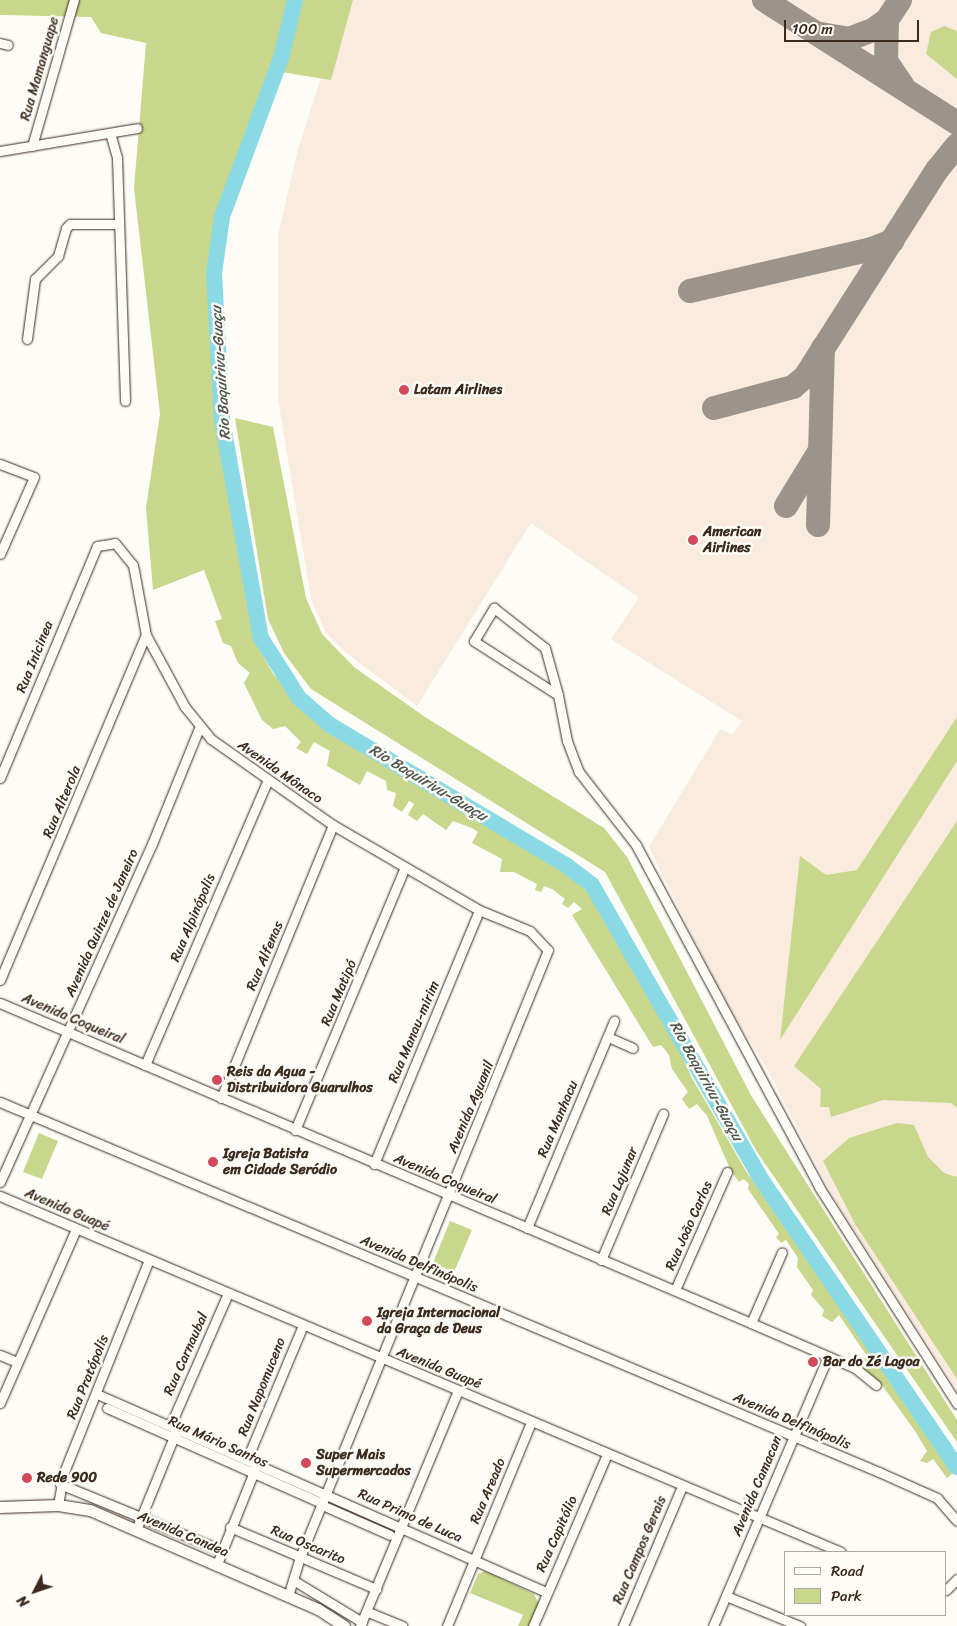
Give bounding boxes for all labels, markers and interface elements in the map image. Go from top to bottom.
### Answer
scale bar [787,10,922,42]
street label: Rua Mamanguape [17,15,63,123]
text: 100 m [792,16,833,42]
water label: Rio Baquirivu-Guaçu [207,306,235,440]
place label: Latam Airlines [414,382,502,398]
marker: Latam Airlines [398,384,410,396]
place label: American Airlines [703,524,761,556]
marker: American Airlines [687,534,699,546]
street label: Rua Inicinea [13,619,57,695]
street label: Avenida Mônaco [234,737,326,807]
water label: Rio Baquirivu-Guaçu [366,741,490,825]
street label: Rua Alterola [39,763,85,841]
street label: Avenida Quinze de Janeiro [62,846,142,1000]
street label: Rua Alpinópolis [167,871,219,965]
street label: Rua Alfenas [243,919,287,993]
street label: Rua Matipó [318,958,360,1028]
street label: Rua Manau-mirim [385,979,443,1085]
street label: Avenida Coqueiral [19,990,127,1048]
water label: Rio Baquirivu-Guaçu [666,1018,746,1144]
street label: Avenida Aguanil [444,1058,498,1156]
place label: Reis da Agua - Distribuidora Guarulhos [227,1064,373,1096]
marker: Reis da Agua - Distribuidora Guarulhos [211,1074,223,1086]
street label: Rua Manhacu [534,1078,582,1160]
street label: Rua Lajunar [598,1144,642,1218]
place label: Igreja Batista em Cidade Seródio [223,1146,336,1178]
street label: Avenida Coqueiral [391,1150,499,1208]
marker: Igreja Batista em Cidade Seródio [207,1156,219,1168]
street label: Rua João Carlos [662,1179,716,1273]
street label: Avenida Guapé [22,1185,112,1235]
street label: Avenida Delfinópolis [358,1232,480,1296]
place label: Igreja Internacional da Graça de Deus [377,1305,501,1338]
street label: Rua Carnaubal [160,1310,212,1398]
marker: Igreja Internacional da Graça de Deus [361,1315,373,1327]
street label: Rua Pratópolis [63,1332,113,1422]
street label: Rua Napomuceno [235,1335,289,1439]
street label: Avenida Guapé [394,1343,484,1393]
place label: Bar do Zé Lagoa [823,1354,920,1370]
marker: Bar do Zé Lagoa [807,1356,819,1368]
street label: Avenida Delfinópolis [731,1389,853,1453]
street label: Rua Mário Santos [165,1412,271,1472]
street label: Avenida Camacan [728,1433,786,1539]
place label: Super Mais Supermercados [316,1447,411,1480]
street label: Rua Areado [467,1455,509,1527]
marker: Super Mais Supermercados [300,1457,312,1469]
place label: Rede 900 [37,1470,97,1486]
marker: Rede 900 [21,1472,33,1484]
street label: Rua Primo de Luca [355,1485,465,1547]
street label: Rua Capitólio [533,1493,581,1575]
street label: Rua Campos Gerais [610,1493,670,1607]
street label: Avenida Candea [135,1507,231,1561]
street label: Rua Oscarito [268,1522,348,1568]
legend [784,1551,947,1616]
text: Road [831,1558,863,1584]
north arrow [10,1566,60,1616]
text: Park [831,1583,862,1609]
text: N [11,1589,36,1613]

